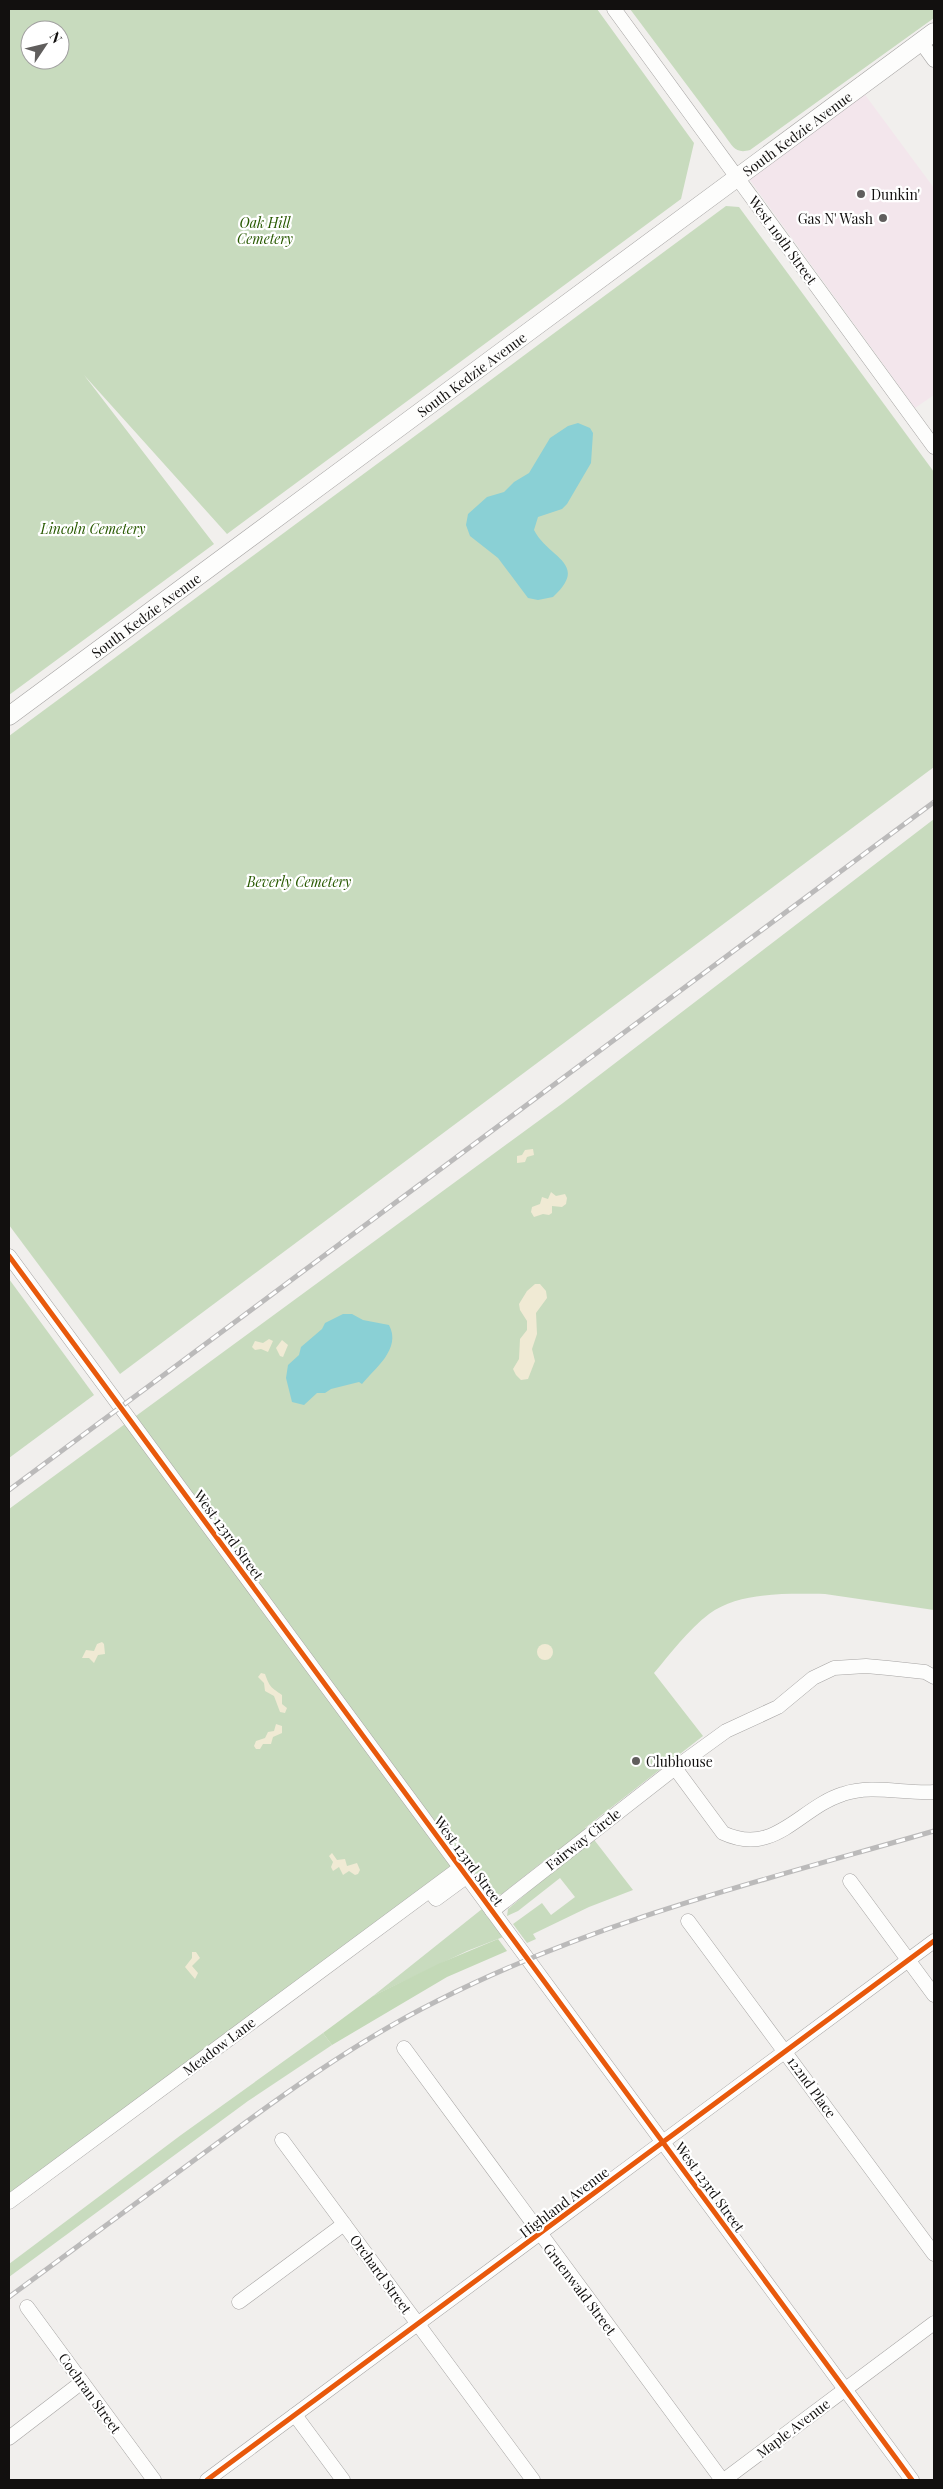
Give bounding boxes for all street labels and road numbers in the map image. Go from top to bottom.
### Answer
street label: South Kedzie Avenue [738,87,856,180]
street label: West 119th Street [744,191,822,289]
street label: South Kedzie Avenue [413,327,530,421]
street label: South Kedzie Avenue [87,568,204,662]
street label: West 123rd Street [189,1485,269,1585]
street label: Fairway Circle [542,1804,624,1874]
street label: West 123rd Street [429,1811,509,1911]
street label: Meadow Lane [179,2012,259,2080]
street label: 122nd Place [783,2052,841,2122]
street label: West 123rd Street [670,2137,750,2237]
street label: Highland Avenue [516,2162,612,2242]
street label: Orchard Street [346,2231,417,2318]
street label: Gruenwald Street [539,2239,621,2340]
street label: Cochran Street [54,2349,126,2438]
street label: Maple Avenue [752,2394,834,2462]

